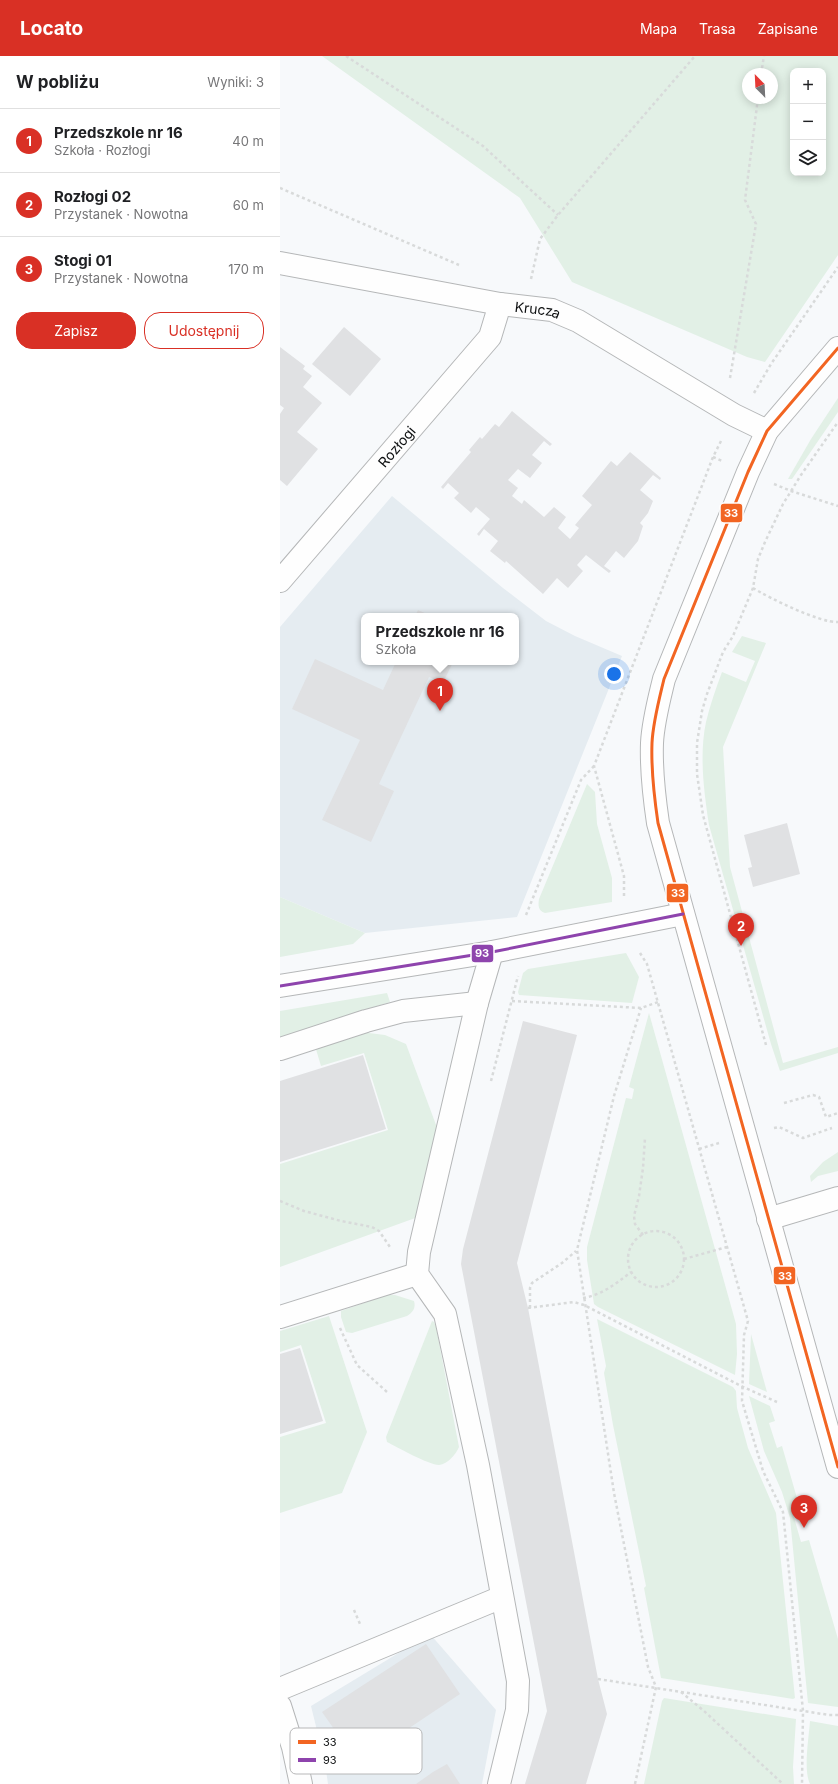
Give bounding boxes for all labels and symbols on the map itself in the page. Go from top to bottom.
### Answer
north arrow [742,68,778,104]
street label: Krucza [514,297,564,321]
street label: Rozłogi [374,422,418,470]
line badge: 33 [720,503,743,523]
text: 33 [724,506,738,520]
your location [604,664,624,684]
pin: 1 [427,678,453,711]
line badge: 33 [666,883,689,903]
text: 33 [671,886,685,900]
pin: 2 [728,913,754,946]
line badge: 93 [471,944,494,963]
text: 93 [475,946,489,960]
line badge: 33 [773,1266,796,1285]
text: 33 [778,1269,792,1283]
pin: 3 [791,1495,817,1528]
legend [290,1728,422,1774]
text: 33 [323,1735,337,1749]
text: 93 [323,1753,337,1767]

